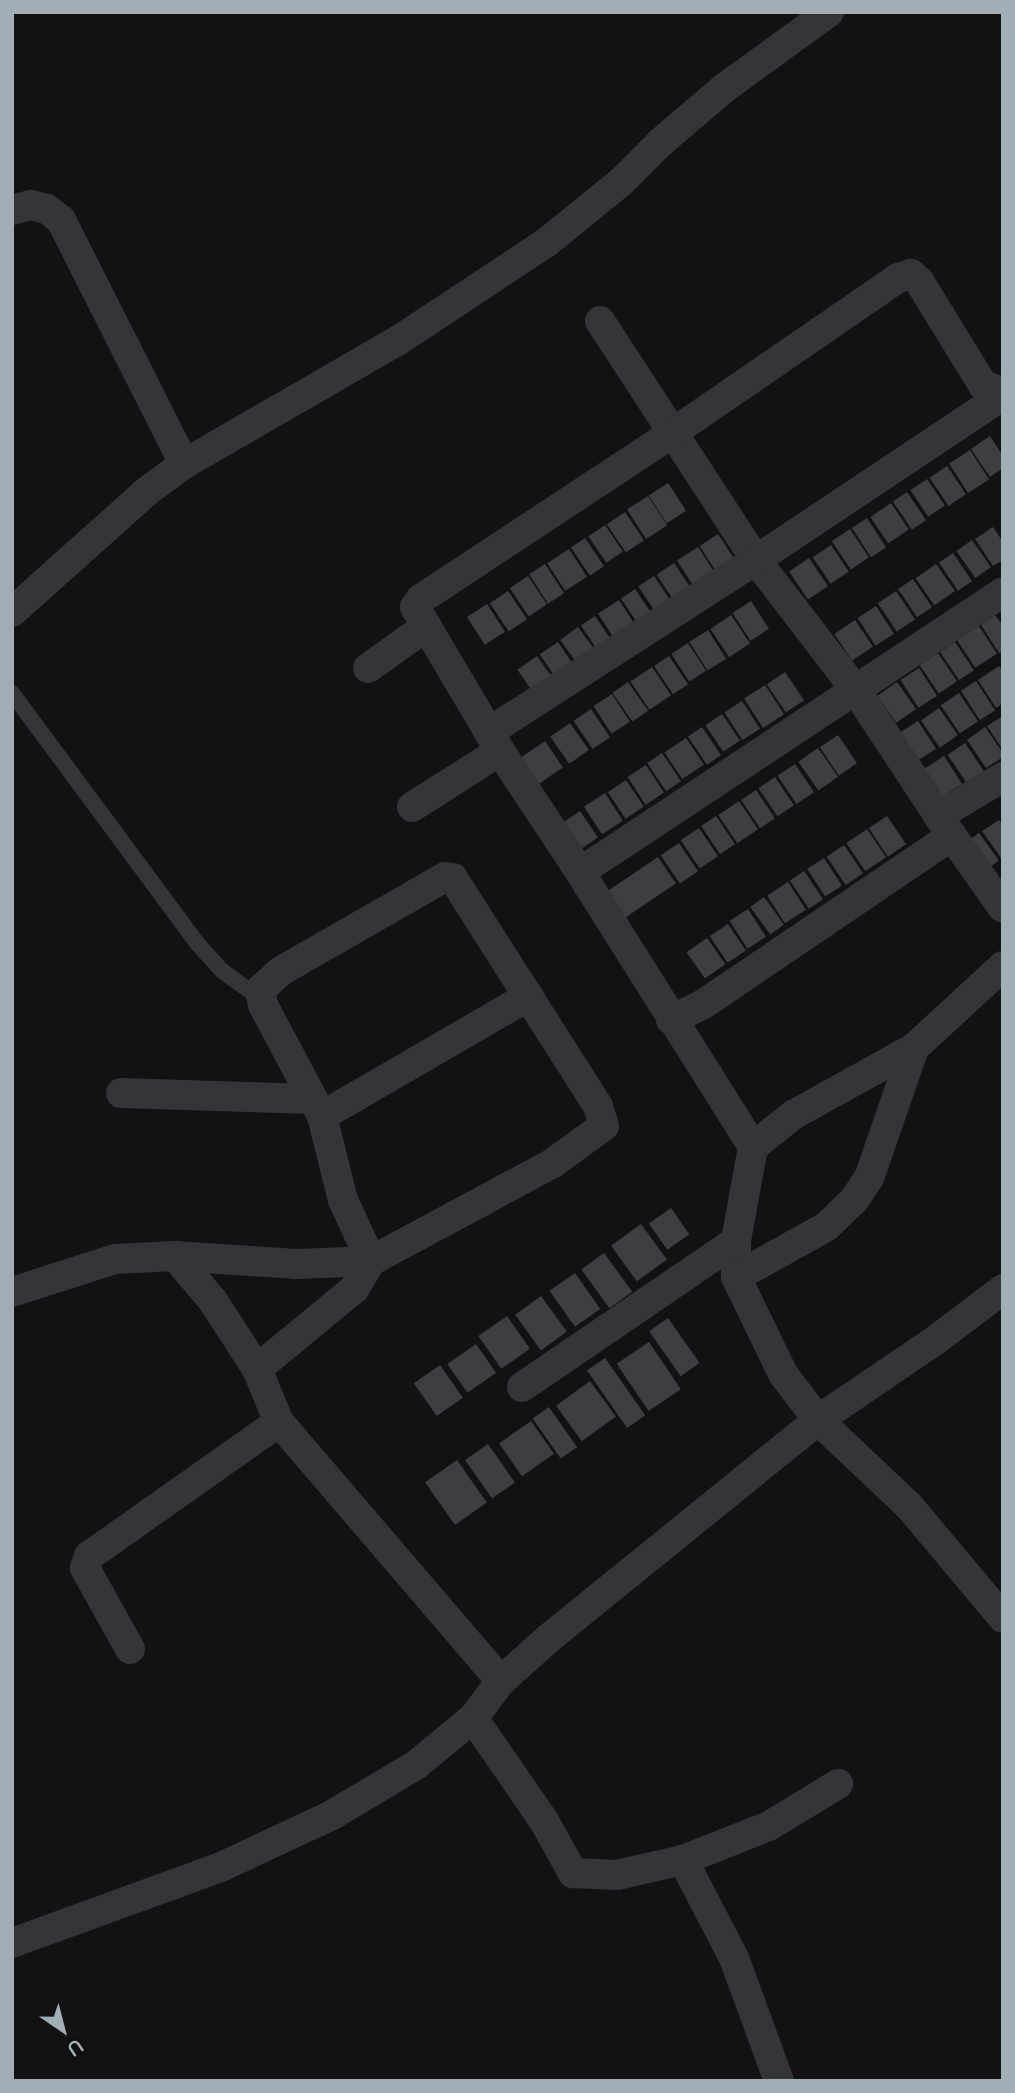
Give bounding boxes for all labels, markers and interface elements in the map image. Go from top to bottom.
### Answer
north arrow [28,1995,98,2065]
text: U [63,2034,87,2060]

